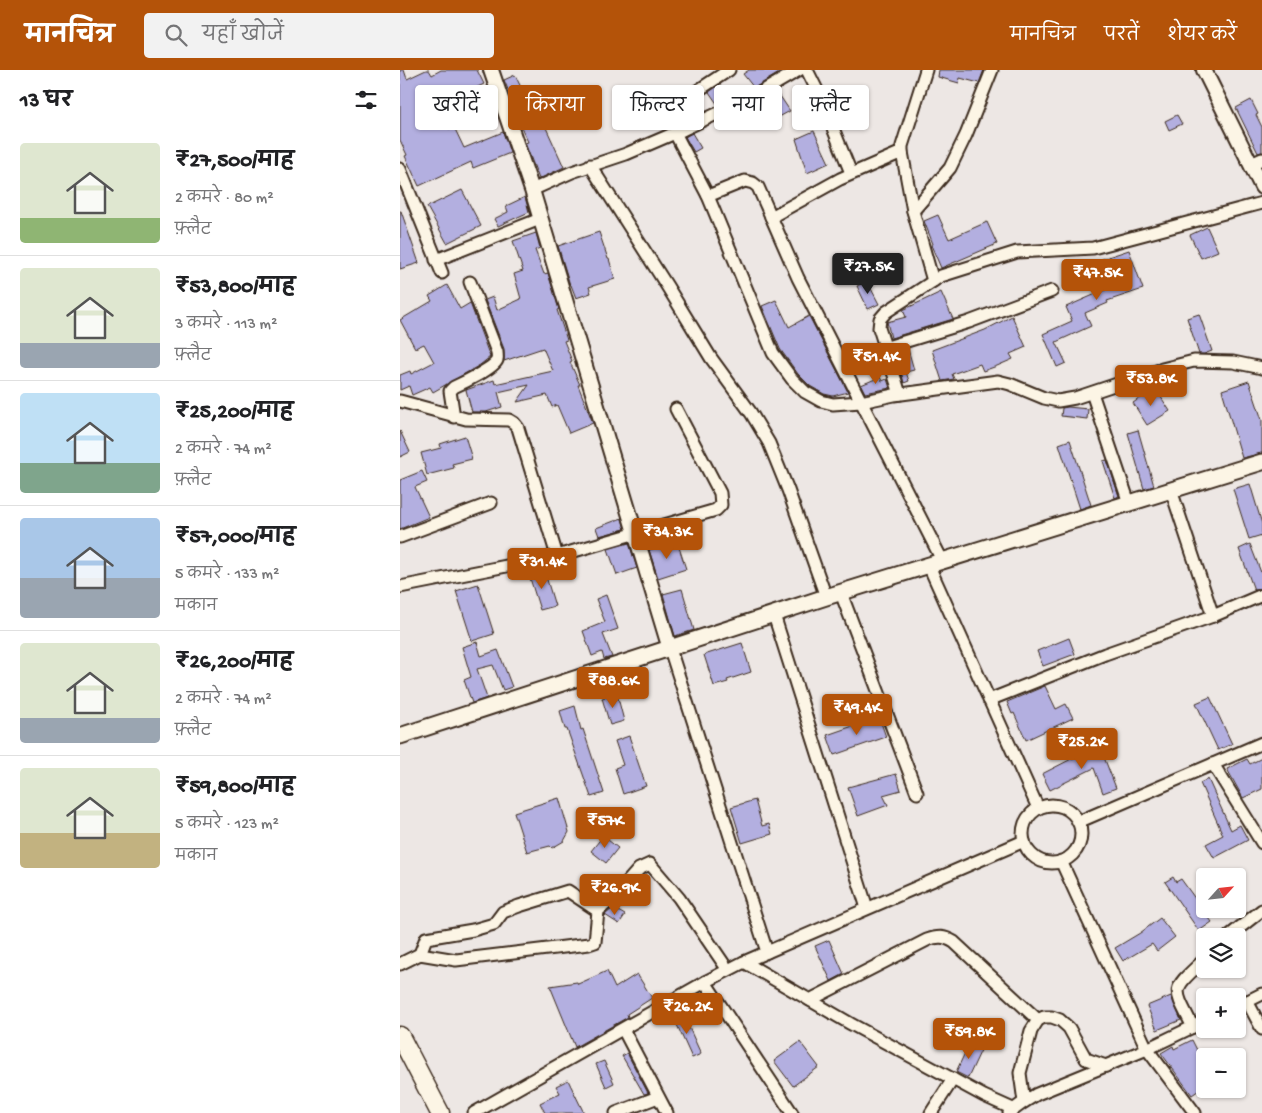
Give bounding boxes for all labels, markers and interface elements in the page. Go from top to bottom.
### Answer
search box [144,13,494,58]
icon: search [162,21,190,49]
text: मानचित्र [25,23,114,52]
text: यहाँ खोजें [202,25,284,48]
text: मानचित्र [1010,26,1076,47]
text: परतें [1104,26,1139,47]
text: शेयर करें [1167,26,1237,47]
chip: खरीदें [415,85,498,130]
chip: किराया [508,85,602,130]
chip: फ़िल्टर [612,85,704,130]
chip: नया [714,85,782,130]
chip: फ़्लैट [792,85,869,130]
icon: filters [352,86,380,114]
text: 13 घर [20,90,72,115]
text: ₹27,500/माह [175,150,294,175]
icon: home [60,163,120,223]
text: 2 कमरे · 80 m² [175,190,273,209]
text: फ़्लैट [175,222,211,241]
pin: ₹27.5K [827,252,909,295]
pin: ₹47.5K [1056,258,1138,301]
text: ₹27.5K [843,259,893,278]
text: ₹47.5K [1072,265,1122,284]
text: ₹53,800/माह [175,276,295,301]
icon: home [60,288,120,348]
text: 3 कमरे · 113 m² [175,316,277,335]
pin: ₹51.4K [835,342,917,385]
text: फ़्लैट [175,348,211,367]
text: ₹51.4K [852,349,900,368]
pin: ₹53.8K [1110,364,1192,407]
text: ₹53.8K [1126,371,1176,390]
text: ₹25,200/माह [175,401,293,426]
icon: home [60,413,120,473]
text: 2 कमरे · 74 m² [175,441,272,460]
text: फ़्लैट [175,473,211,492]
pin: ₹34.3K [626,518,708,560]
text: ₹34.3K [643,524,692,543]
text: ₹57,000/माह [175,526,296,551]
icon: home [60,538,120,598]
pin: ₹31.4K [501,548,583,590]
text: ₹31.4K [518,554,566,573]
text: 5 कमरे · 133 m² [175,566,279,585]
text: मकान [175,598,217,617]
text: ₹26,200/माह [175,651,293,676]
icon: home [60,663,120,723]
pin: ₹88.6K [572,666,654,709]
text: ₹88.6K [588,673,638,692]
text: 2 कमरे · 74 m² [175,691,272,710]
pin: ₹49.4K [816,694,898,736]
text: ₹49.4K [833,700,881,719]
text: फ़्लैट [175,723,211,742]
pin: ₹25.2K [1041,728,1123,770]
text: ₹25.2K [1058,734,1106,753]
text: ₹59,800/माह [175,776,295,801]
icon: home [60,788,120,848]
pin: ₹57K [575,806,635,849]
text: ₹57K [587,813,623,832]
text: 5 कमरे · 123 m² [175,816,279,835]
text: मकान [175,848,217,867]
north arrow [1196,868,1246,918]
map controls [1196,868,1246,1098]
pin: ₹26.9K [574,874,656,916]
text: ₹26.9K [591,880,639,899]
button: layers [1196,928,1246,978]
button: + [1196,988,1246,1038]
pin: ₹26.2K [646,992,728,1035]
text: ₹26.2K [663,999,711,1018]
pin: ₹59.8K [928,1018,1010,1060]
text: ₹59.8K [944,1024,994,1043]
button: − [1196,1048,1246,1098]

